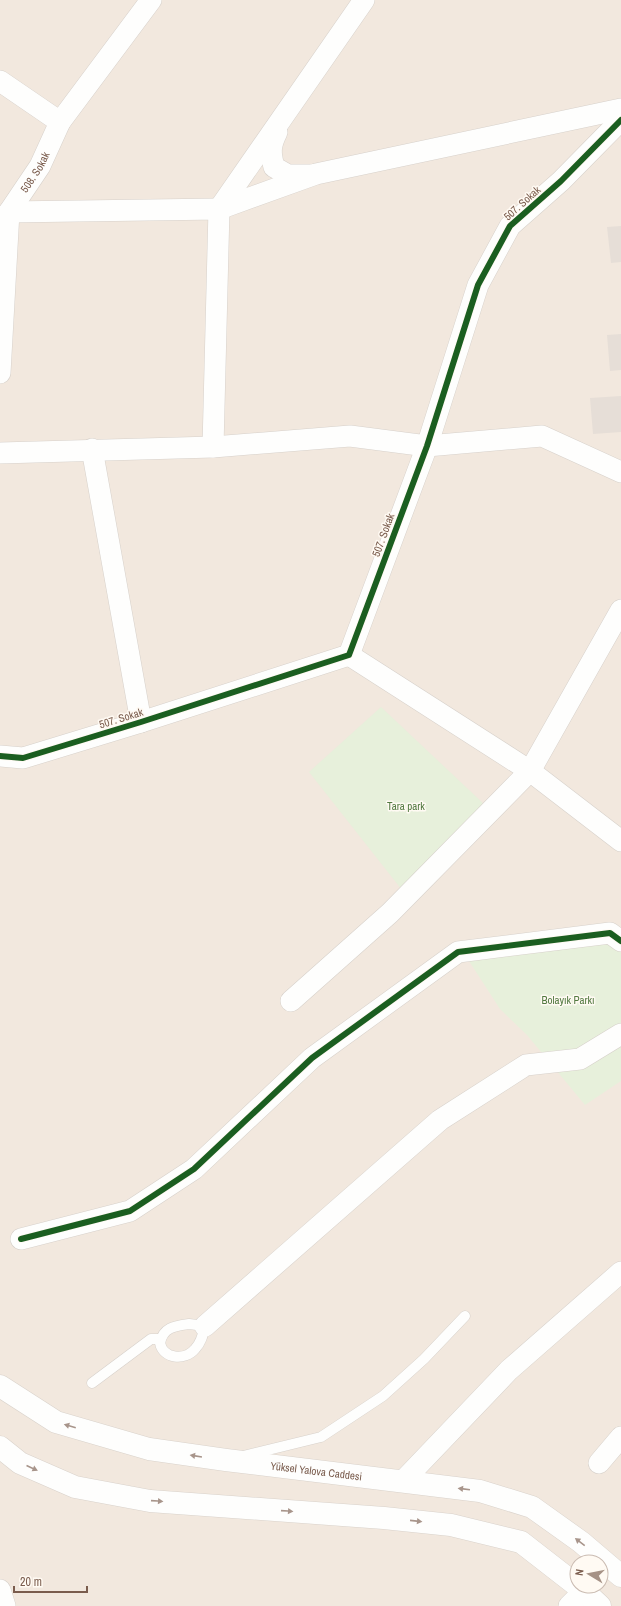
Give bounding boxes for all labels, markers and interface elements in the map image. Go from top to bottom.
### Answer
street label: 508. Sokak [17,149,53,195]
street label: 507. Sokak [501,182,544,223]
street label: 507. Sokak [369,511,397,559]
street label: 507. Sokak [97,705,145,731]
park label: Tara park [387,799,425,813]
park label: Bolayık Parkı [541,993,595,1007]
one-way arrow [64,1423,76,1429]
one-way arrow [190,1453,202,1459]
street label: Yüksel Yalova Caddesi [270,1458,363,1484]
one-way arrow [26,1465,38,1472]
one-way arrow [458,1486,470,1492]
one-way arrow [151,1498,163,1505]
one-way arrow [280,1507,293,1514]
one-way arrow [410,1518,422,1525]
one-way arrow [575,1537,586,1546]
north arrow [569,1554,609,1594]
scale bar [14,1568,87,1594]
text: N [572,1568,587,1577]
text: 20 m [20,1574,42,1590]

